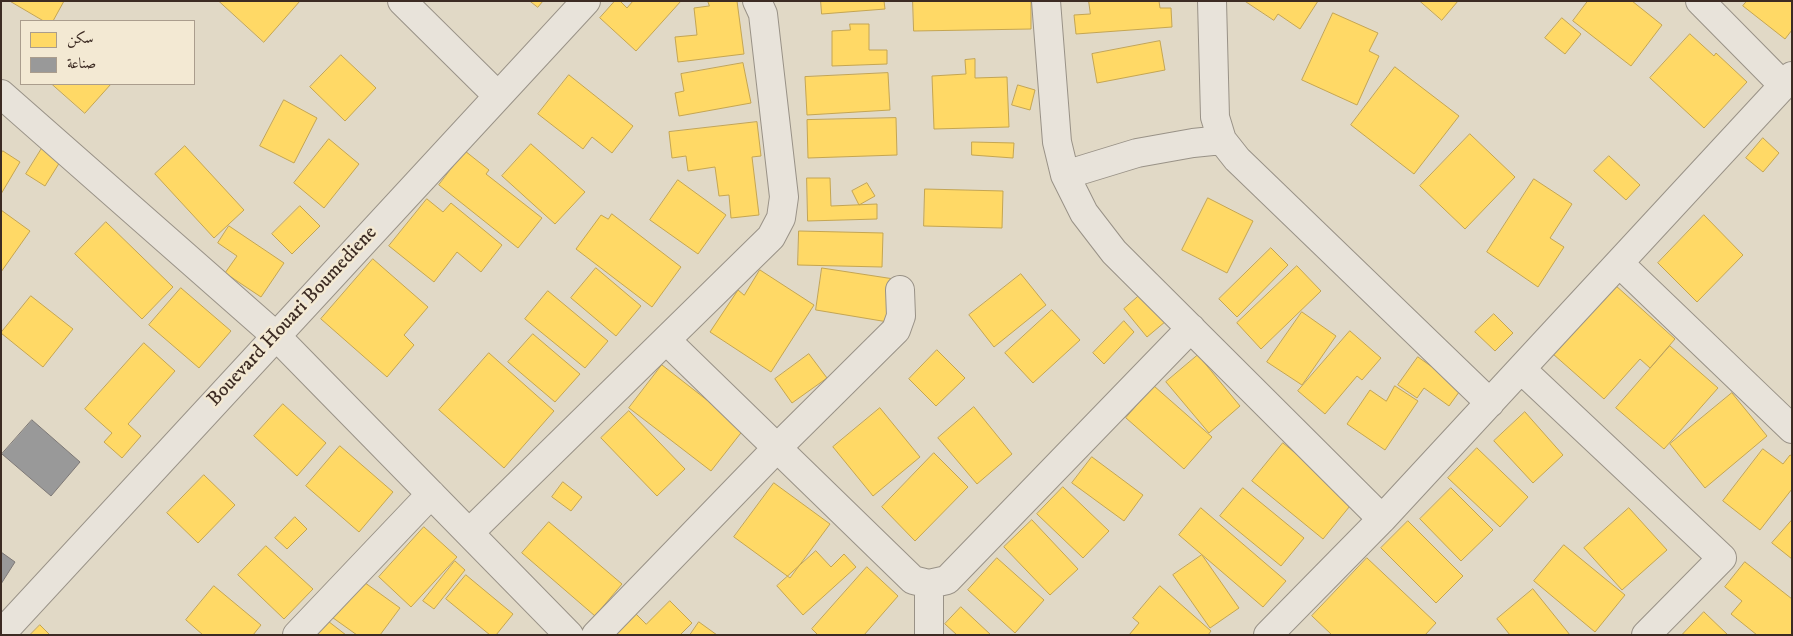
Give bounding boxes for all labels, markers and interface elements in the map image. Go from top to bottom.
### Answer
legend [20,20,195,85]
text: سكن [67,29,94,48]
text: صناعة [67,54,96,73]
street label: Bouevard Houari Boumediene [203,222,383,412]

